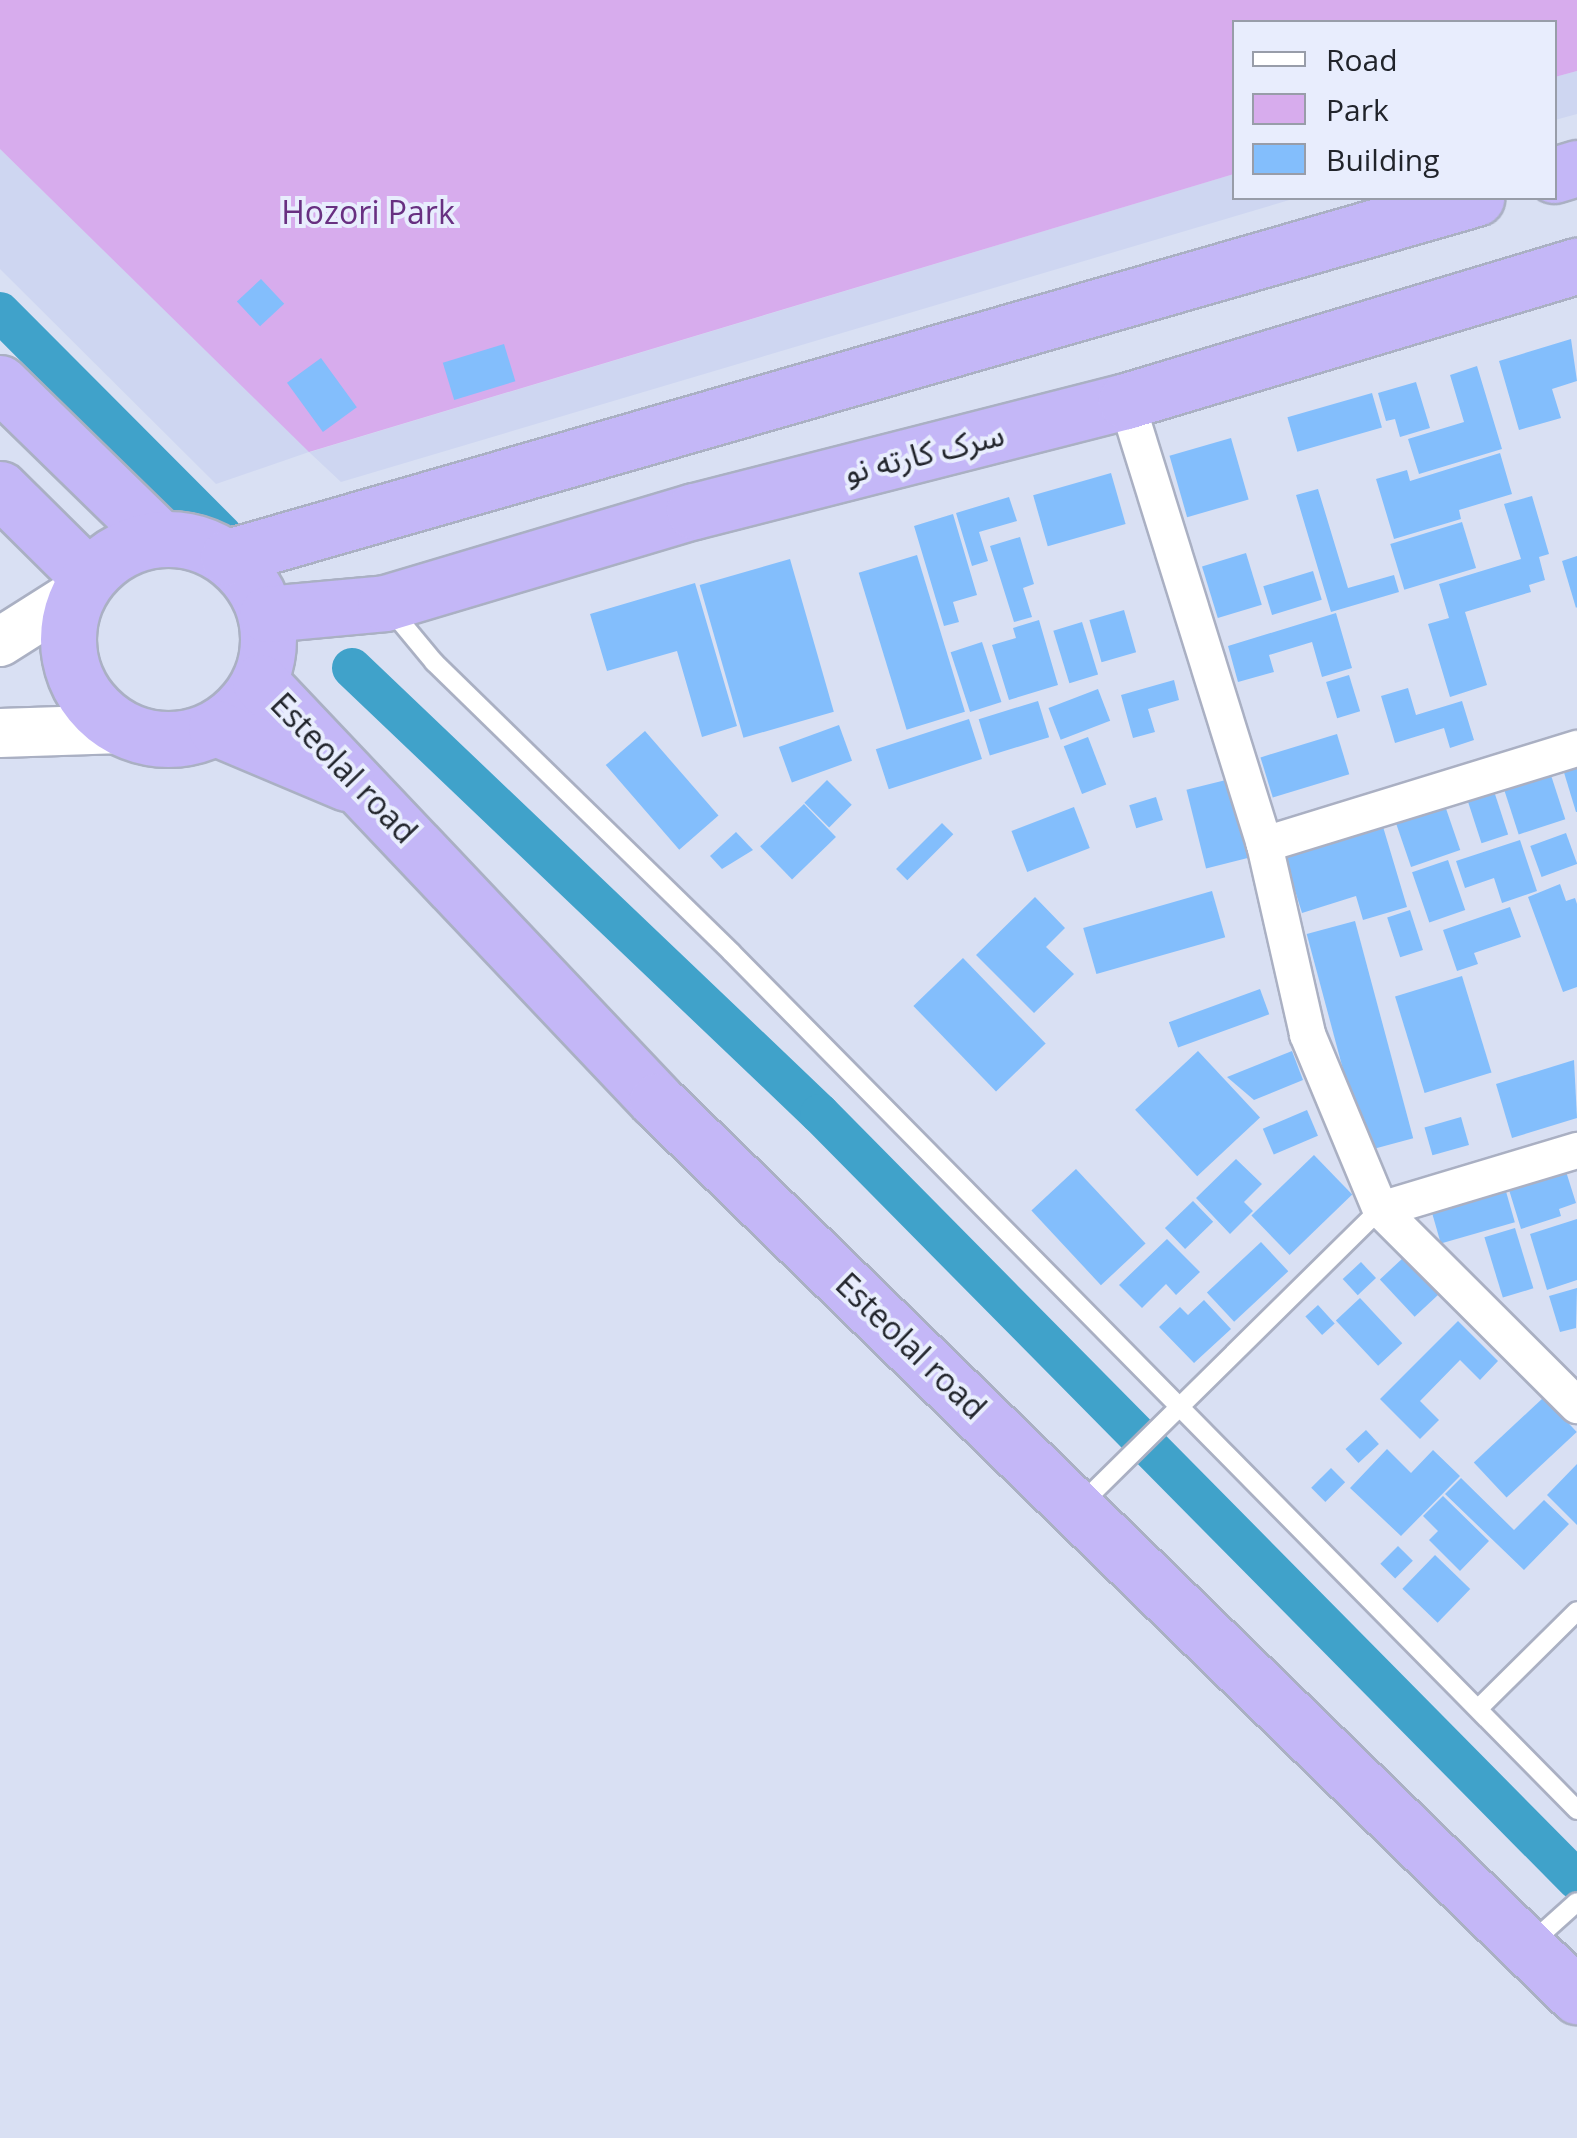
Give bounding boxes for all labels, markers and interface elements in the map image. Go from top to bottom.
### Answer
legend [1232,20,1557,200]
text: Road [1326,39,1398,80]
text: Park [1326,89,1389,130]
text: Building [1326,139,1440,180]
park label: Hozori Park [281,193,455,231]
street label: سرک کارته نو [840,415,1008,491]
street label: Esteolal road [263,685,425,851]
street label: Esteolal road [828,1265,994,1427]

